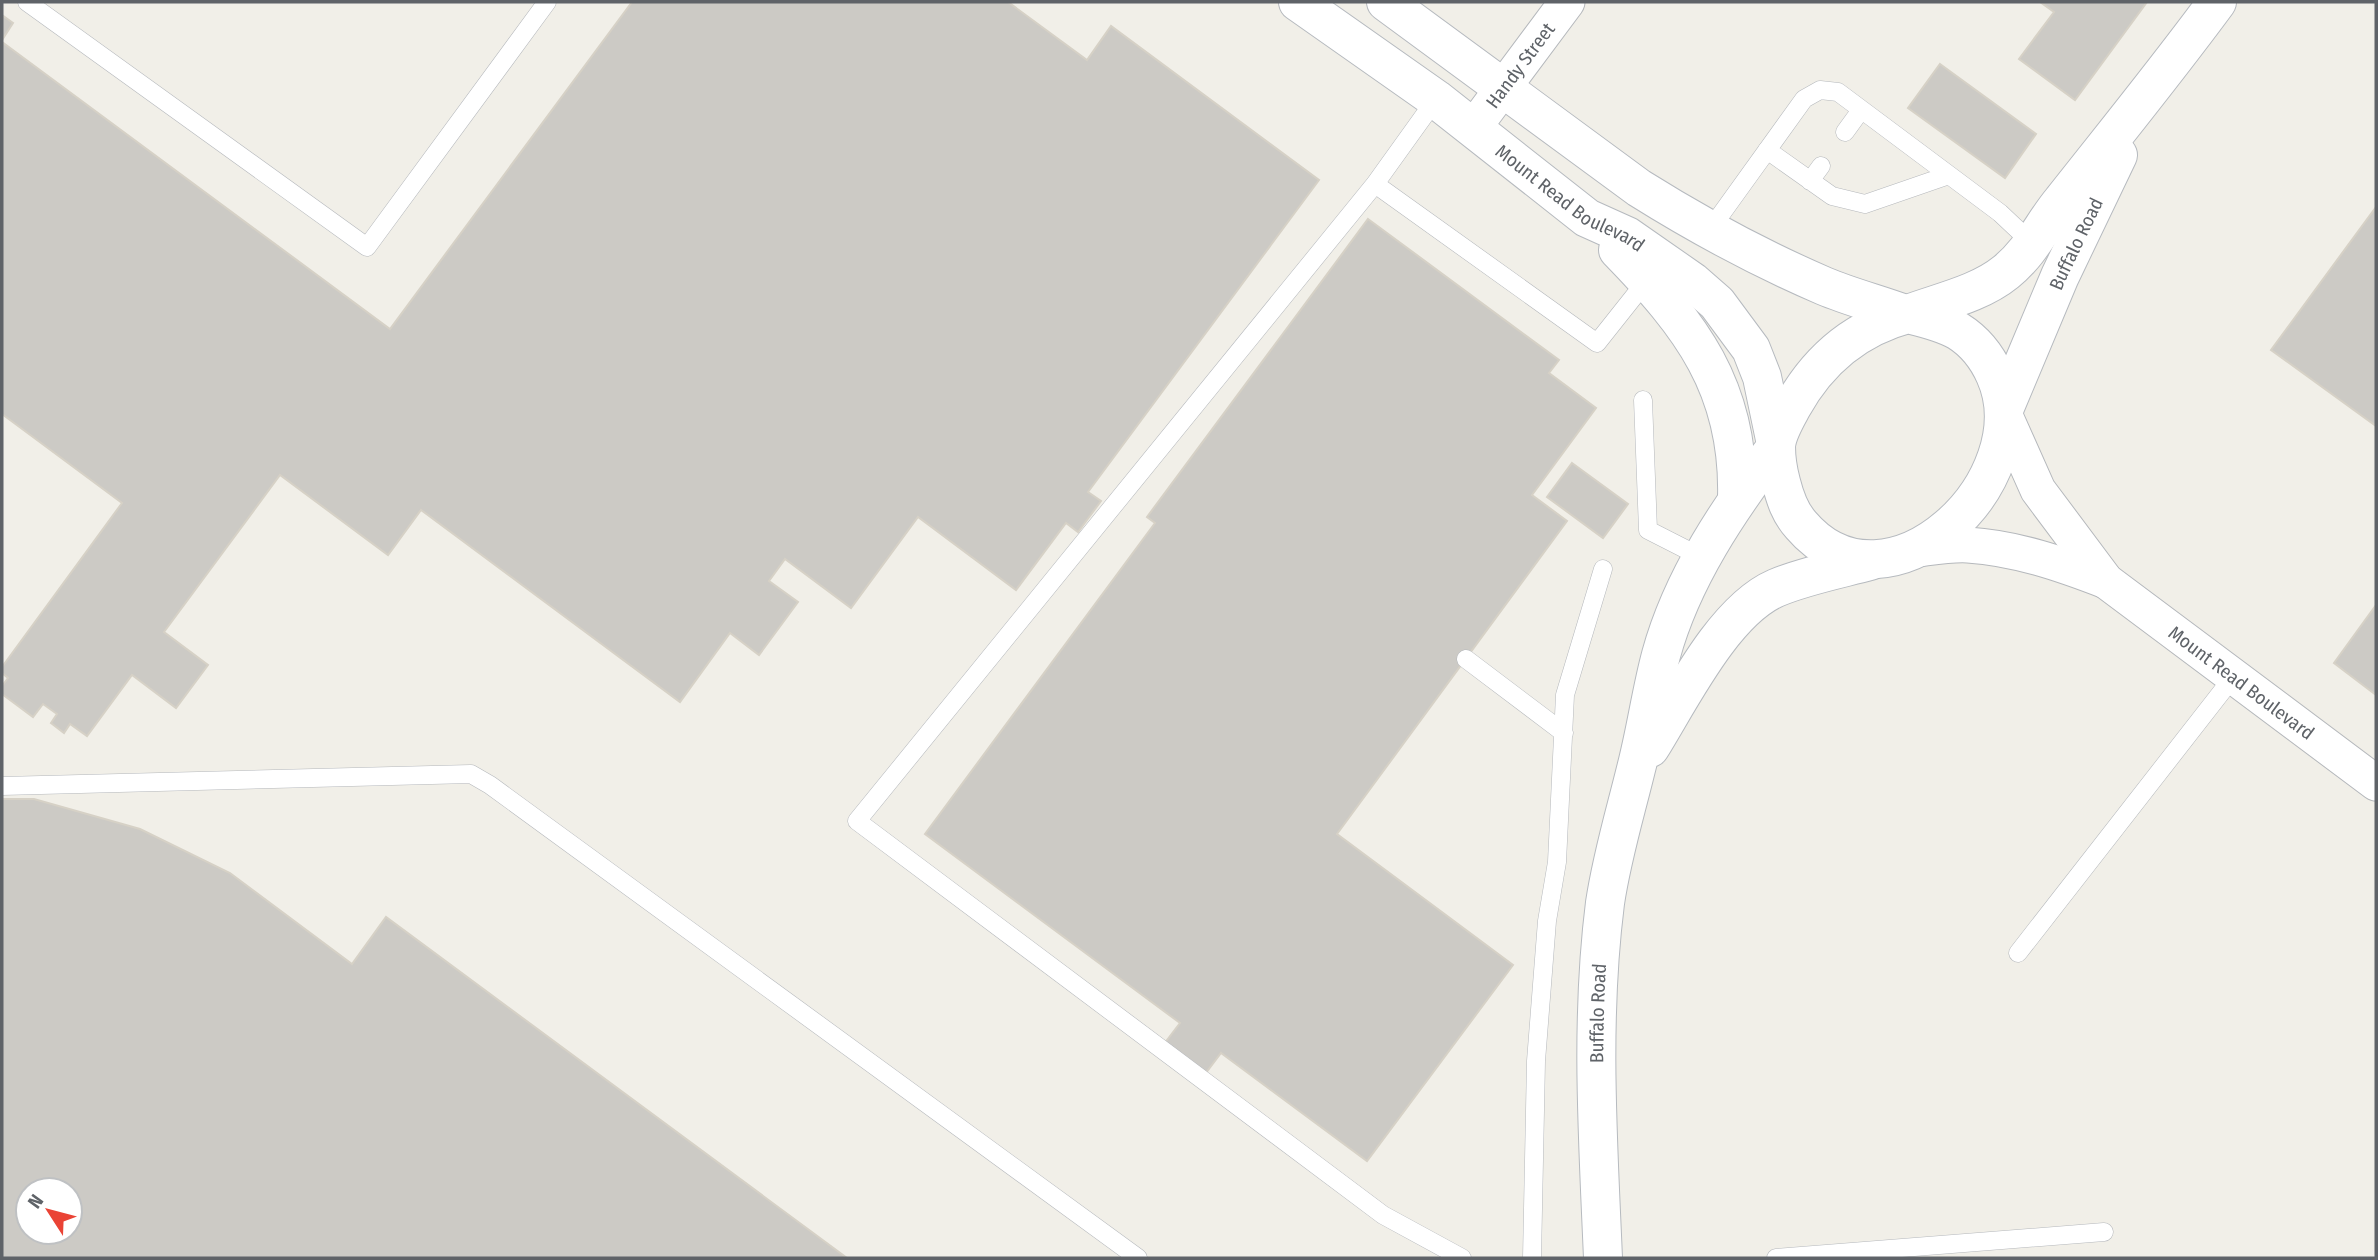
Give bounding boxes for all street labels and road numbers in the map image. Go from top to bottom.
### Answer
street label: Handy Street [1481,17,1560,113]
street label: Mount Read Boulevard [1491,139,1649,256]
street label: Buffalo Road [2044,194,2107,293]
street label: Mount Read Boulevard [2164,621,2319,744]
street label: Buffalo Road [1585,963,1611,1063]

